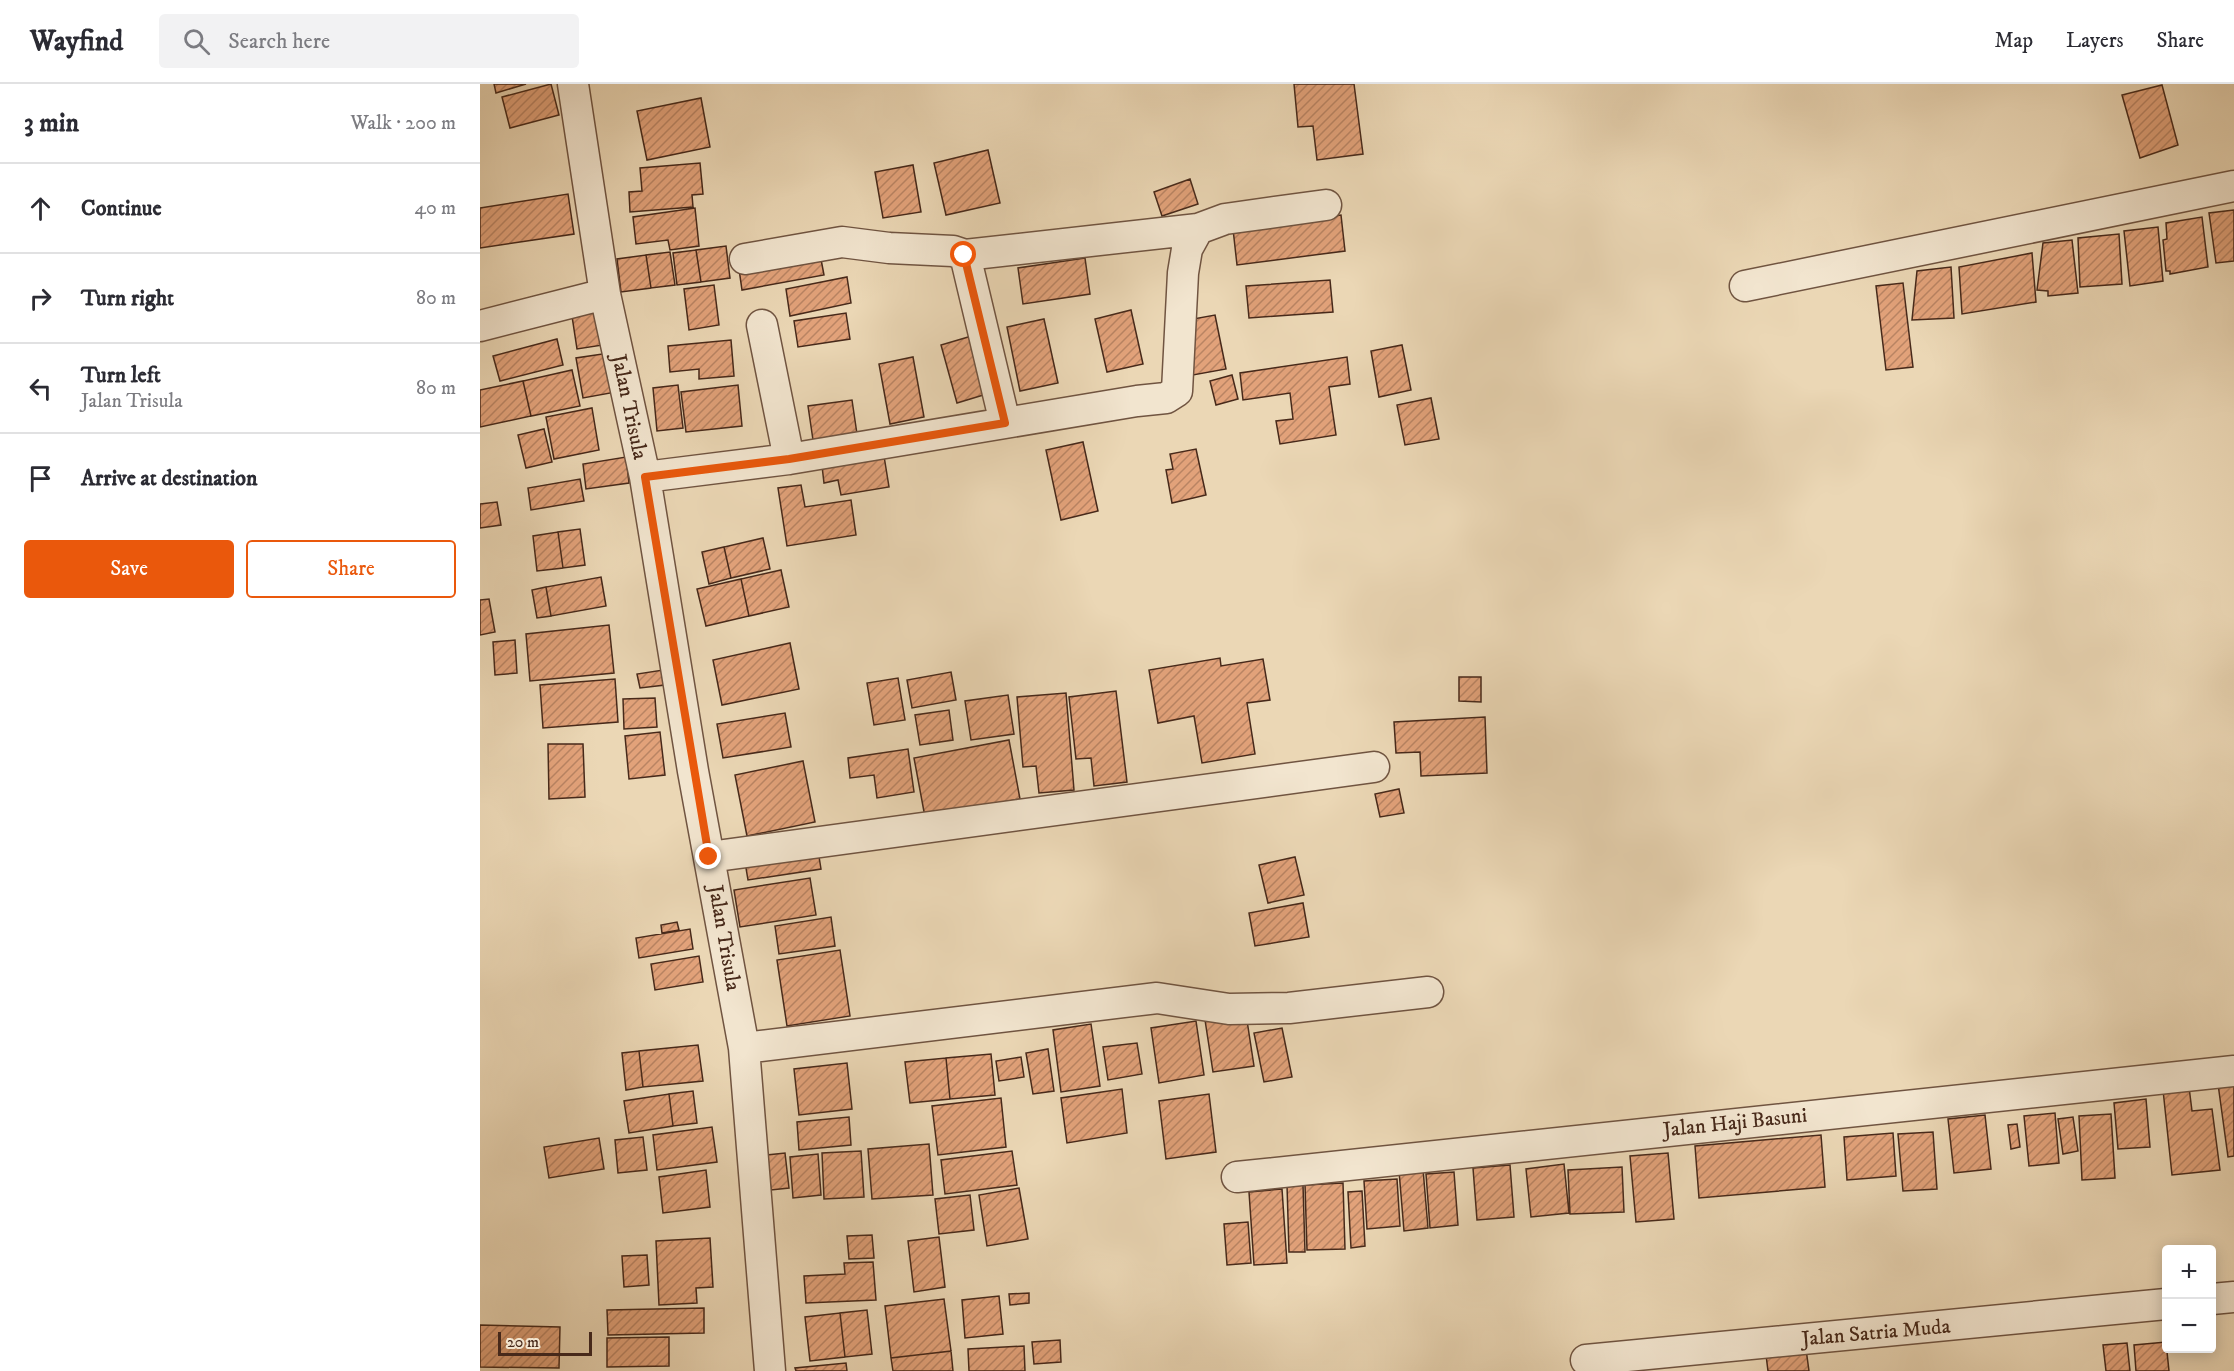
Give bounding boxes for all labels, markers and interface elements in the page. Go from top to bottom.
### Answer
search box [159,14,579,68]
text: Wayfind [30,24,123,59]
icon: search [180,25,213,58]
text: Search here [228,28,330,55]
text: Map [1994,28,2033,54]
text: Layers [2066,28,2124,54]
text: Share [2157,28,2204,54]
text: 3 min [24,107,79,140]
text: Walk · 200 m [350,111,456,136]
icon: ahead [24,192,57,225]
text: Continue [81,195,162,222]
text: 40 m [414,196,456,221]
route start [950,241,976,267]
icon: right [24,282,57,315]
text: Turn right [81,285,174,312]
text: 80 m [416,286,456,311]
street label: Jalan Trisula [605,350,653,462]
text: Turn left [81,362,161,389]
icon: left [24,372,57,405]
text: 80 m [416,376,456,401]
text: Jalan Trisula [81,389,183,414]
icon: arrive [24,462,57,495]
text: Arrive at destination [81,465,258,492]
button: Save [24,540,234,598]
button: Share [246,540,456,598]
route end [695,843,721,869]
street label: Jalan Trisula [702,881,746,993]
street label: Jalan Haji Basuni [1660,1103,1808,1144]
map controls [2162,1245,2216,1353]
button: + [2162,1245,2216,1299]
button: − [2162,1299,2216,1353]
street label: Jalan Satria Muda [1799,1314,1952,1353]
scale bar [498,1329,592,1356]
text: 20 m [507,1332,539,1352]

